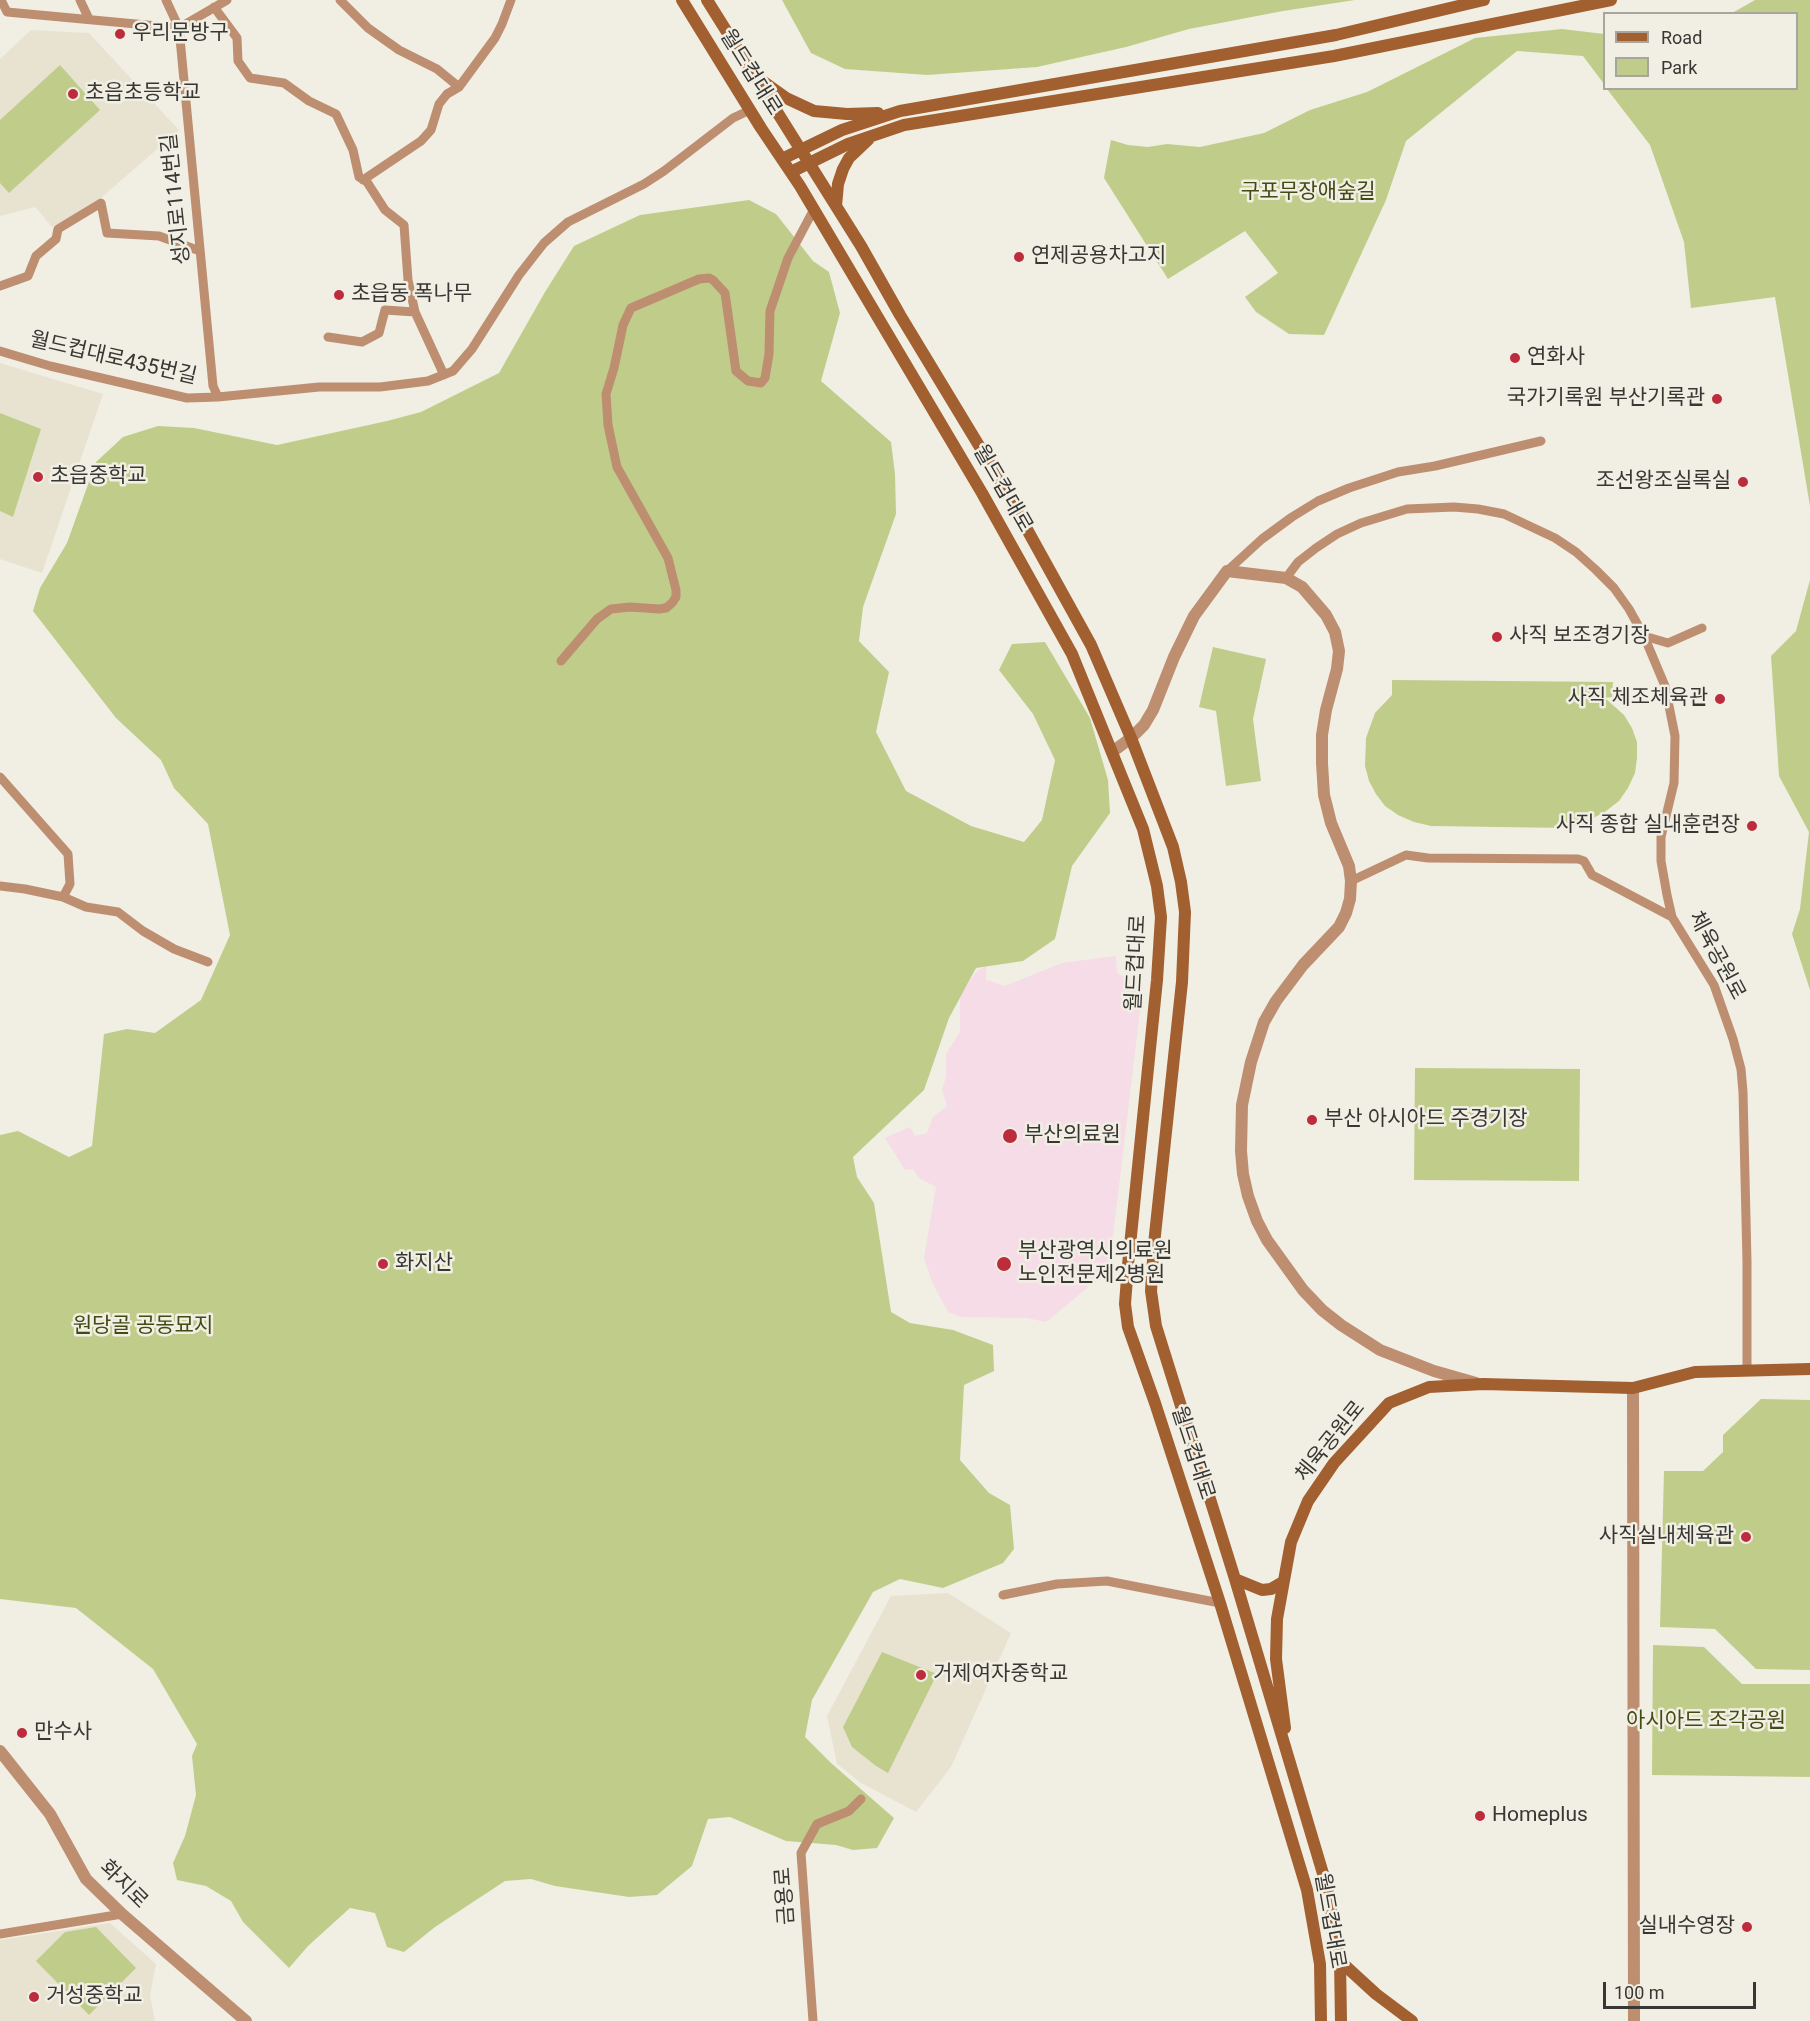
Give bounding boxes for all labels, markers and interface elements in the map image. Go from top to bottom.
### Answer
legend [1603,12,1798,90]
place label: 우리문방구 [132,21,229,47]
street label: 월드컵대로 [714,25,786,121]
marker: 우리문방구 [113,27,127,41]
text: Road [1661,27,1702,48]
text: Park [1661,57,1697,78]
place label: 초읍초등학교 [85,81,201,107]
marker: 초읍초등학교 [66,87,80,101]
street label: 성지로114번길 [158,132,196,266]
park label: 구포무장애숲길 [1240,180,1376,206]
place label: 연제공용차고지 [1031,244,1166,270]
marker: 연제공용차고지 [1012,250,1026,264]
place label: 초읍동 폭나무 [351,282,472,308]
marker: 초읍동 폭나무 [332,288,346,302]
street label: 월드컵대로435번길 [27,328,199,390]
place label: 연화사 [1527,345,1585,371]
marker: 연화사 [1508,351,1522,365]
place label: 국가기록원 부산기록관 [1507,386,1705,412]
marker: 국가기록원 부산기록관 [1710,392,1724,406]
street label: 월드컵대로 [967,441,1037,537]
place label: 초읍중학교 [50,464,147,490]
place label: 조선왕조실록실 [1596,469,1731,495]
marker: 초읍중학교 [31,470,45,484]
marker: 조선왕조실록실 [1736,475,1750,489]
place label: 사직 보조경기장 [1509,624,1649,650]
marker: 사직 보조경기장 [1490,630,1504,644]
place label: 사직 체조체육관 [1568,686,1708,712]
marker: 사직 체조체육관 [1713,692,1727,706]
place label: 사직 종합 실내훈련장 [1556,813,1740,839]
marker: 사직 종합 실내훈련장 [1745,819,1759,833]
street label: 체육공원로 [1682,907,1750,1005]
street label: 월드컵대로 [1122,914,1152,1012]
place label: 부산 아시아드 주경기장 [1324,1107,1528,1133]
marker: 부산 아시아드 주경기장 [1305,1113,1319,1127]
place label: 부산의료원 [1024,1123,1121,1149]
marker: 부산의료원 [1001,1127,1019,1145]
place label: 부산광역시의료원 노인전문제2병원 [1018,1239,1173,1289]
place label: 화지산 [395,1251,453,1277]
marker: 부산광역시의료원 노인전문제2병원 [995,1255,1013,1273]
marker: 화지산 [376,1257,390,1271]
park label: 원당골 공동묘지 [73,1314,213,1340]
street label: 체육공원로 [1291,1397,1371,1487]
street label: 월드컵대로 [1165,1403,1219,1503]
place label: 사직실내체육관 [1599,1524,1734,1550]
marker: 사직실내체육관 [1739,1530,1753,1544]
place label: 거제여자중학교 [933,1662,1068,1688]
marker: 거제여자중학교 [914,1668,928,1682]
park label: 아시아드 조각공원 [1626,1709,1786,1735]
place label: 만수사 [34,1720,92,1746]
marker: 만수사 [15,1726,29,1740]
place label: Homeplus [1492,1803,1588,1829]
marker: Homeplus [1473,1809,1487,1823]
street label: 화지로 [94,1856,152,1914]
street label: 금용로 [771,1866,801,1926]
street label: 월드컵대로 [1308,1871,1350,1971]
place label: 실내수영장 [1638,1914,1735,1940]
marker: 실내수영장 [1740,1920,1754,1934]
scale bar [1606,1970,1759,2008]
text: 100 m [1614,1982,1665,2003]
place label: 거성중학교 [46,1984,143,2010]
marker: 거성중학교 [27,1990,41,2004]

